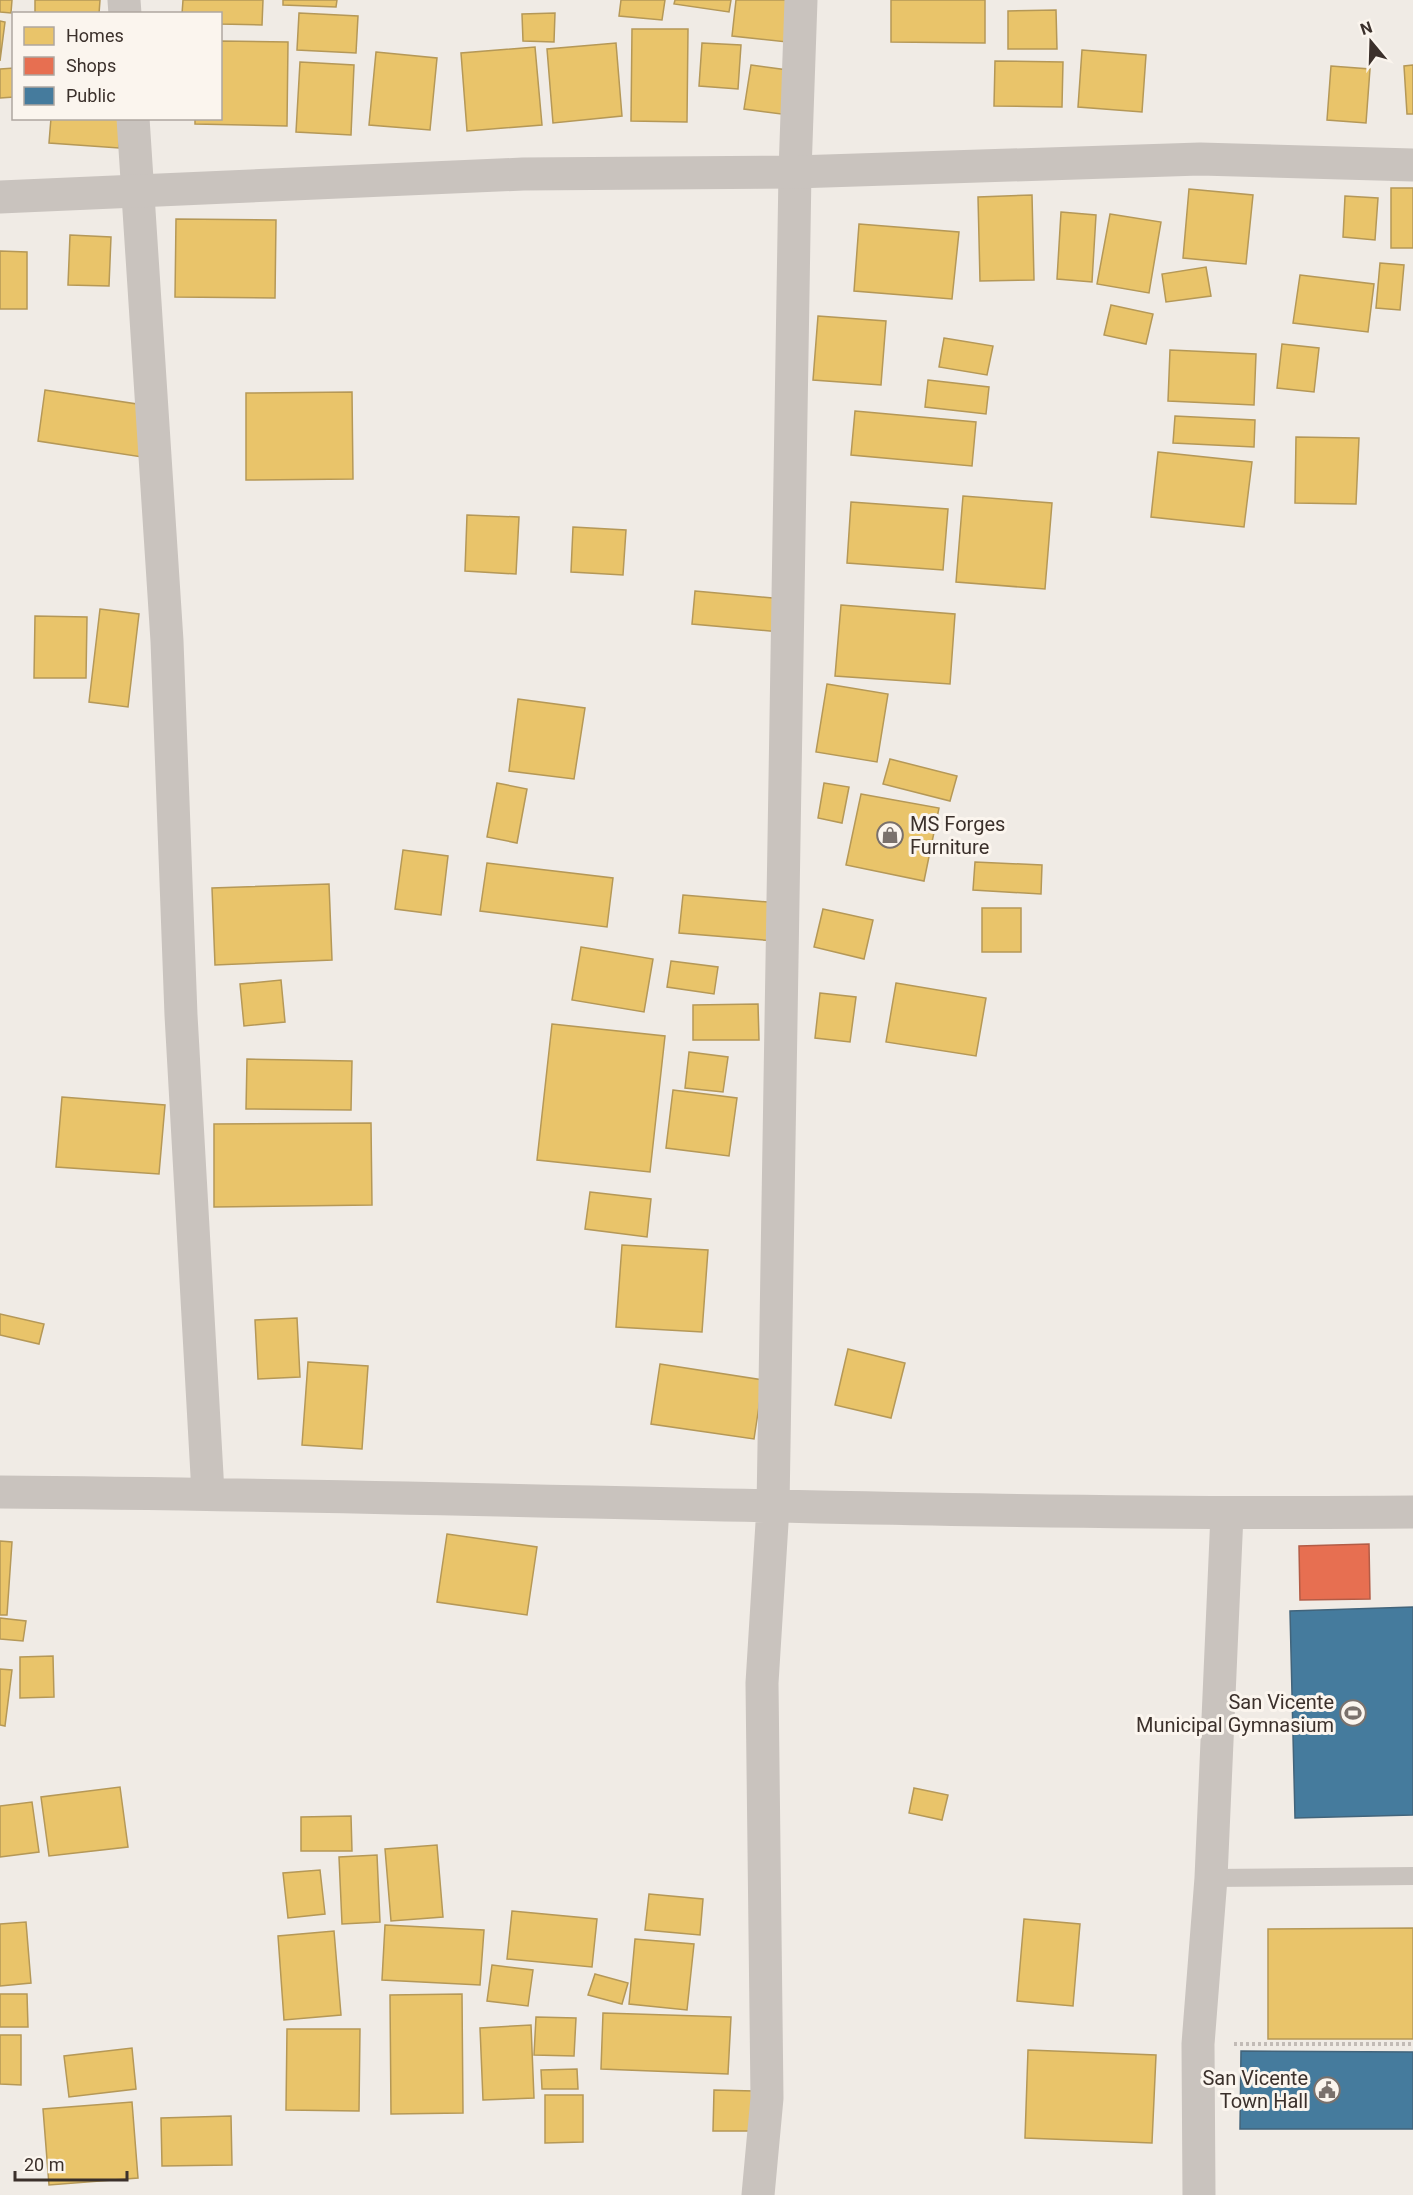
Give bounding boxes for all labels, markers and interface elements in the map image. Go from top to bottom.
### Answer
legend [12,12,222,120]
north arrow [1341,12,1401,72]
text: N [1358,17,1375,39]
text: Homes [66,25,124,46]
text: Shops [66,55,116,76]
text: Public [66,85,116,106]
place label: MS Forges Furniture [910,812,1005,859]
shop icon: MS Forges Furniture [875,820,905,850]
place label: San Vicente Municipal Gymnasium [1136,1690,1334,1737]
sports icon: San Vicente Municipal Gymnasium [1338,1698,1368,1728]
place label: San Vicente Town Hall [1202,2066,1308,2113]
public building icon: San Vicente Town Hall [1312,2075,1342,2105]
scale bar [15,2144,128,2182]
text: 20 m [24,2154,64,2175]

